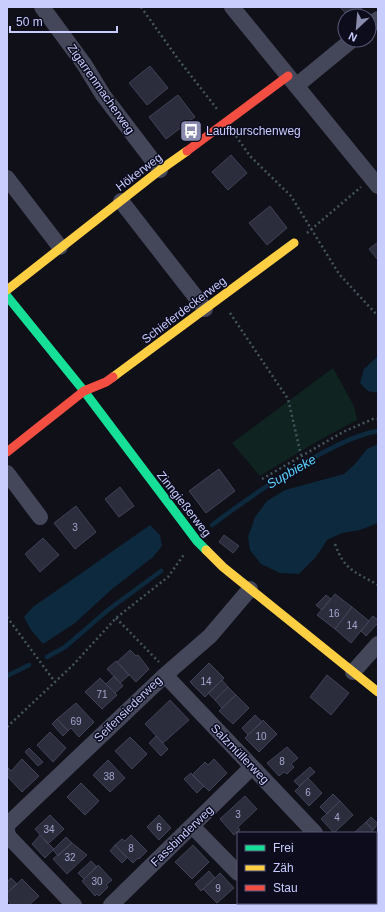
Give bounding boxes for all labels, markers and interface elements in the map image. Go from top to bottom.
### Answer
scale bar [10,8,117,34]
north arrow [337,8,377,48]
text: 50 m [16,15,43,29]
text: N [346,30,359,44]
street label: Zigarrenmacherweg [65,41,137,137]
bus stop icon: Laufburschenweg [178,118,204,144]
place label: Laufburschenweg [206,124,301,138]
street label: Hökerweg [113,150,165,194]
street label: Schieferdeckerweg [139,274,229,346]
water label: Supbieke [264,451,318,491]
street label: Zinngießerweg [154,468,214,540]
house number: 3 [72,522,78,533]
house number: 16 [328,608,340,619]
house number: 14 [346,620,358,631]
street label: Seifensiederweg [91,673,165,745]
house number: 14 [200,676,212,687]
house number: 71 [96,689,108,700]
house number: 69 [70,716,82,727]
street label: Salzmüllerweg [208,721,272,787]
house number: 10 [255,731,267,742]
house number: 8 [279,756,285,767]
house number: 38 [103,771,115,782]
house number: 6 [305,787,311,798]
street label: Fassbinderweg [148,803,216,869]
house number: 3 [235,809,241,820]
house number: 4 [334,812,340,823]
house number: 6 [156,822,162,833]
house number: 34 [43,824,55,835]
legend [237,832,377,904]
text: Frei [273,841,294,855]
house number: 8 [128,843,134,854]
house number: 32 [64,852,76,863]
text: Zäh [273,861,294,875]
house number: 30 [91,876,103,887]
text: Stau [273,881,298,895]
house number: 9 [215,883,221,894]

